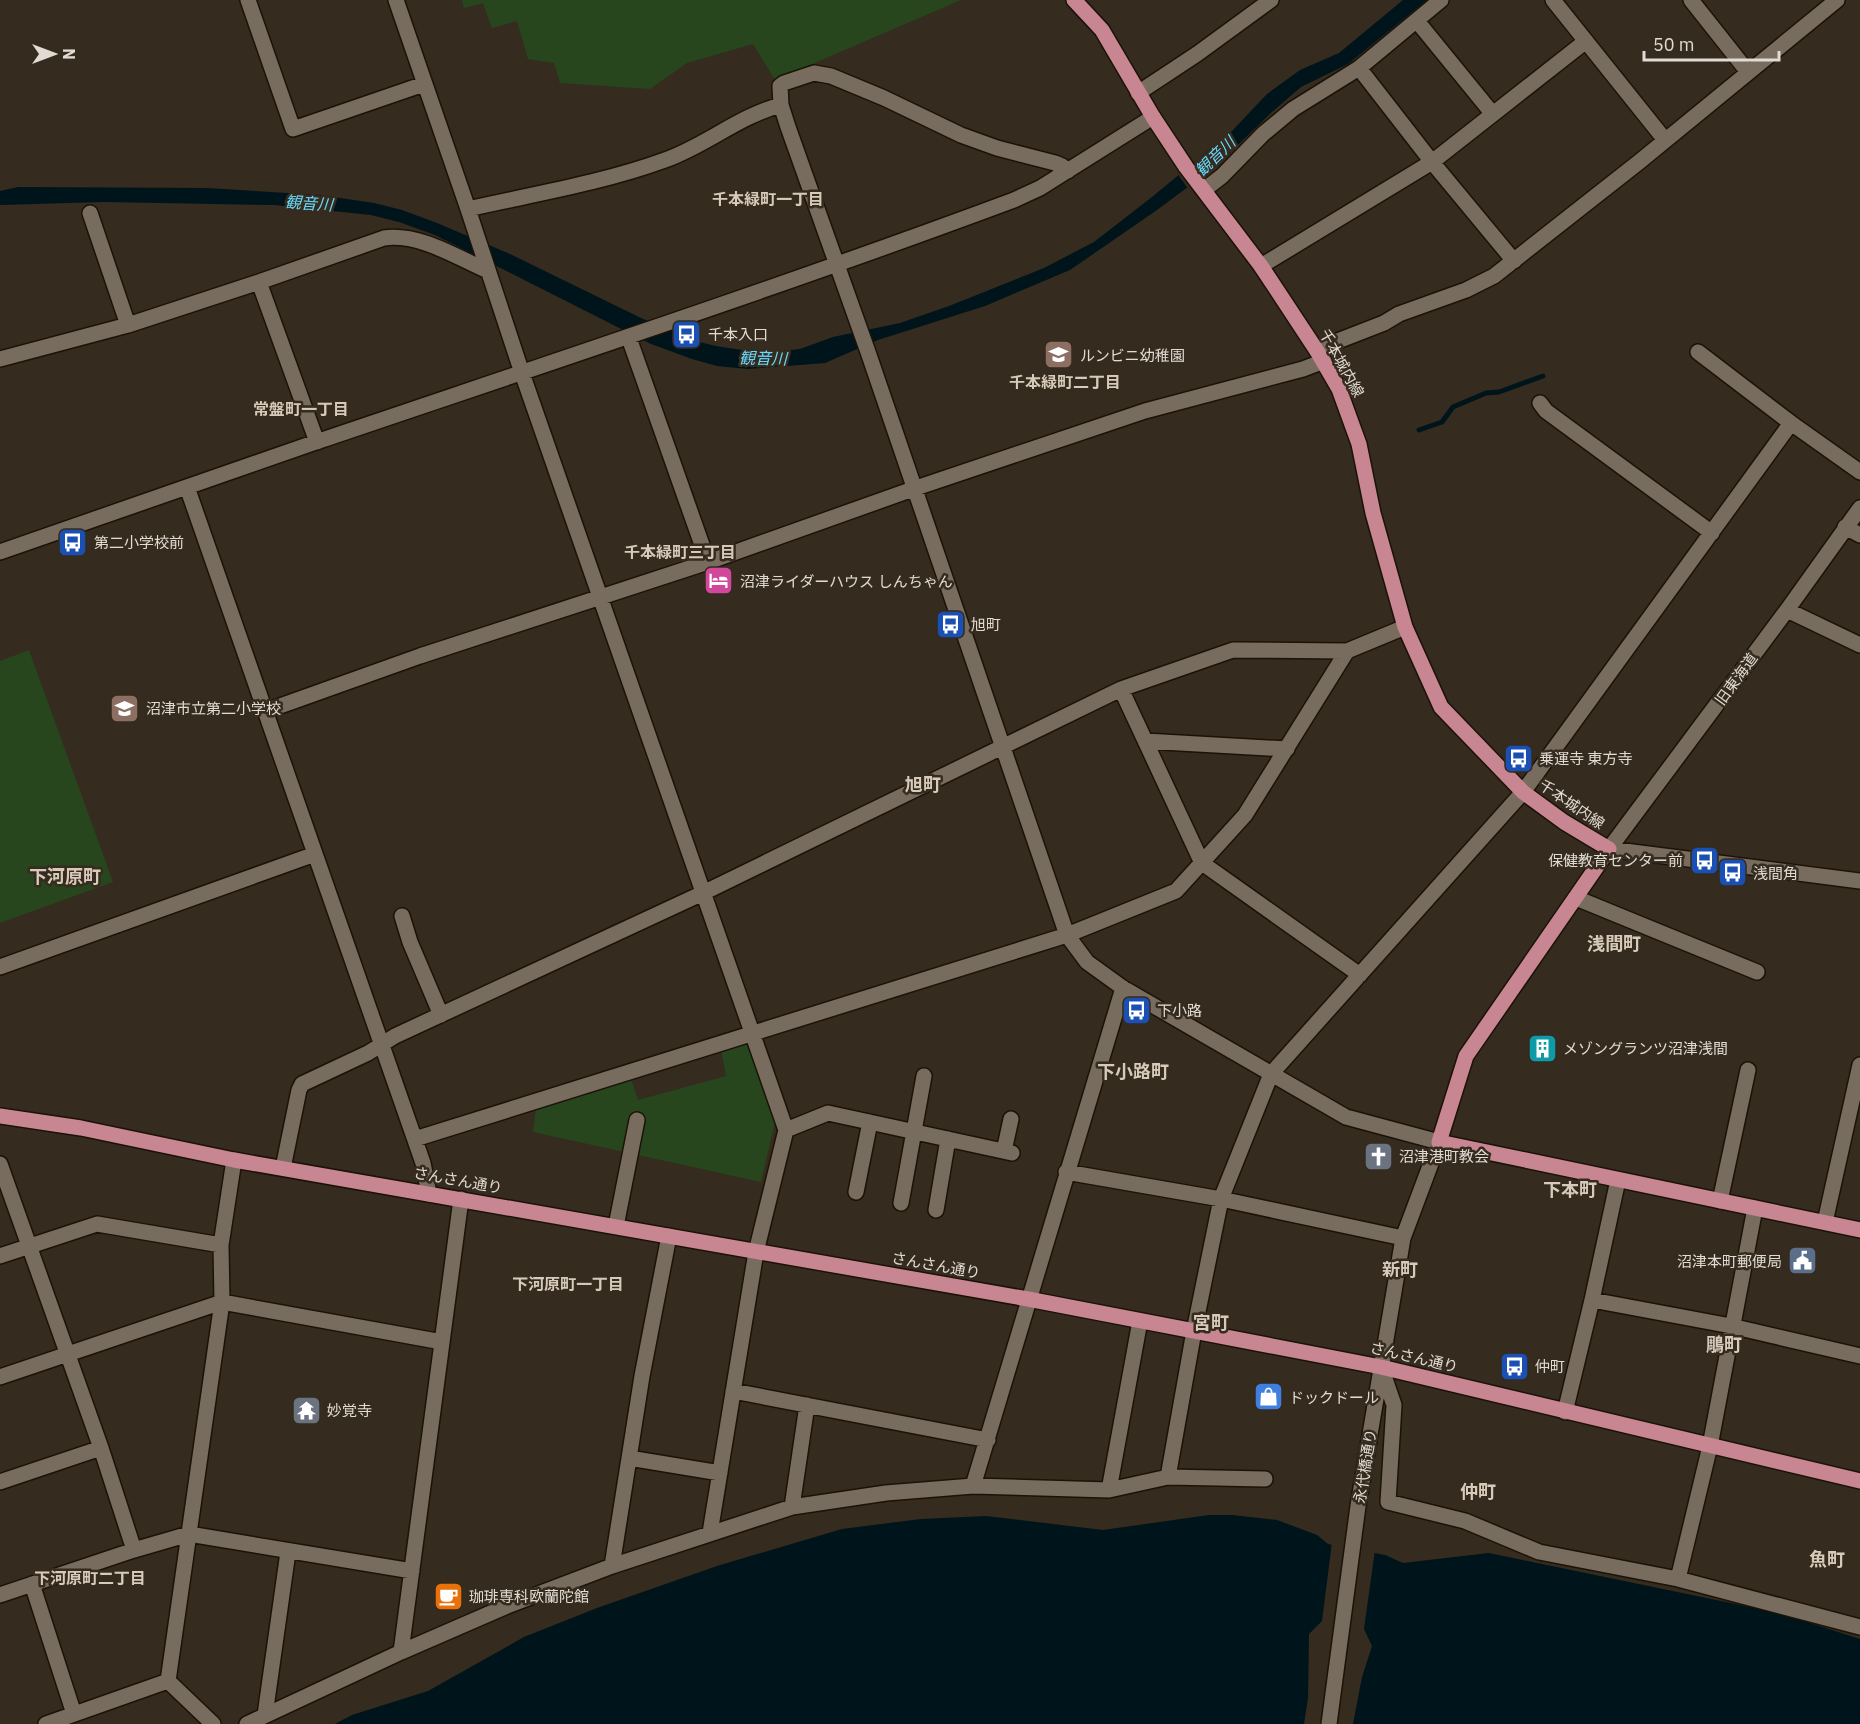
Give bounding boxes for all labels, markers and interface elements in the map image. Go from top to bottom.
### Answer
north arrow [24,24,84,84]
scale bar [1644,24,1779,62]
text: 50 m [1653,33,1695,56]
text: N [59,48,79,60]
water label: 観音川 [1191,131,1241,180]
district label: 千本緑町一丁目 [712,189,824,209]
water label: 観音川 [284,191,336,215]
bus stop icon: 千本入口 [671,318,703,350]
place label: 千本入口 [708,325,768,344]
street label: 千本城内線 [1316,326,1368,400]
school or university icon: ルンビニ幼稚園 [1043,339,1075,371]
place label: ルンビニ幼稚園 [1080,346,1185,365]
water label: 観音川 [739,348,789,368]
district label: 千本緑町二丁目 [1009,372,1121,392]
district label: 常盤町一丁目 [253,399,349,419]
bus stop icon: 第二小学校前 [57,526,89,558]
place label: 第二小学校前 [94,533,184,552]
district label: 千本緑町三丁目 [624,542,736,562]
hotel icon: 沼津ライダーハウス しんちゃん [703,565,735,597]
place label: 沼津ライダーハウス しんちゃん [740,572,953,591]
bus stop icon: 旭町 [934,608,966,640]
place label: 旭町 [971,615,1001,634]
street label: 旧東海道 [1711,649,1761,709]
school or university icon: 沼津市立第二小学校 [109,692,141,724]
place label: 沼津市立第二小学校 [146,699,281,718]
bus stop icon: 乗運寺 東方寺 [1502,742,1534,774]
place label: 乗運寺 東方寺 [1539,749,1633,768]
district label: 旭町 [905,773,941,796]
street label: 千本城内線 [1536,775,1608,833]
bus stop icon: 保健教育センター前 [1688,844,1720,876]
place label: 保健教育センター前 [1548,851,1683,870]
bus stop icon: 浅間角 [1716,857,1748,889]
place label: 浅間角 [1753,864,1798,883]
district label: 下河原町 [29,865,101,888]
district label: 浅間町 [1587,932,1641,955]
bus stop icon: 下小路 [1120,994,1152,1026]
place label: 下小路 [1157,1001,1202,1020]
building icon: メゾングランツ沼津浅間 [1526,1032,1558,1064]
place label: メゾングランツ沼津浅間 [1563,1039,1728,1058]
district label: 下小路町 [1097,1060,1169,1083]
church icon: 沼津港町教会 [1362,1140,1394,1172]
place label: 沼津港町教会 [1399,1147,1489,1166]
street label: さんさん通り [412,1163,504,1197]
district label: 下本町 [1543,1178,1597,1201]
public building icon: 沼津本町郵便局 [1787,1245,1819,1277]
street label: さんさん通り [890,1248,982,1282]
place label: 沼津本町郵便局 [1677,1252,1782,1271]
district label: 新町 [1382,1258,1418,1281]
district label: 下河原町一丁目 [512,1274,624,1294]
district label: 宮町 [1193,1311,1229,1334]
district label: 鵰町 [1706,1333,1742,1356]
street label: さんさん通り [1368,1338,1460,1376]
bus stop icon: 仲町 [1498,1350,1530,1382]
place label: 仲町 [1535,1357,1565,1376]
shop icon: ドックドール [1252,1381,1284,1413]
place label: ドックドール [1289,1388,1379,1407]
temple icon: 妙覚寺 [290,1394,322,1426]
place label: 妙覚寺 [327,1401,372,1420]
street label: 永代橋通り [1350,1427,1380,1505]
district label: 仲町 [1460,1480,1496,1503]
district label: 魚町 [1809,1548,1845,1571]
district label: 下河原町二丁目 [34,1568,146,1588]
cafe icon: 珈琲専科欧蘭陀館 [432,1580,464,1612]
place label: 珈琲専科欧蘭陀館 [469,1587,589,1606]

